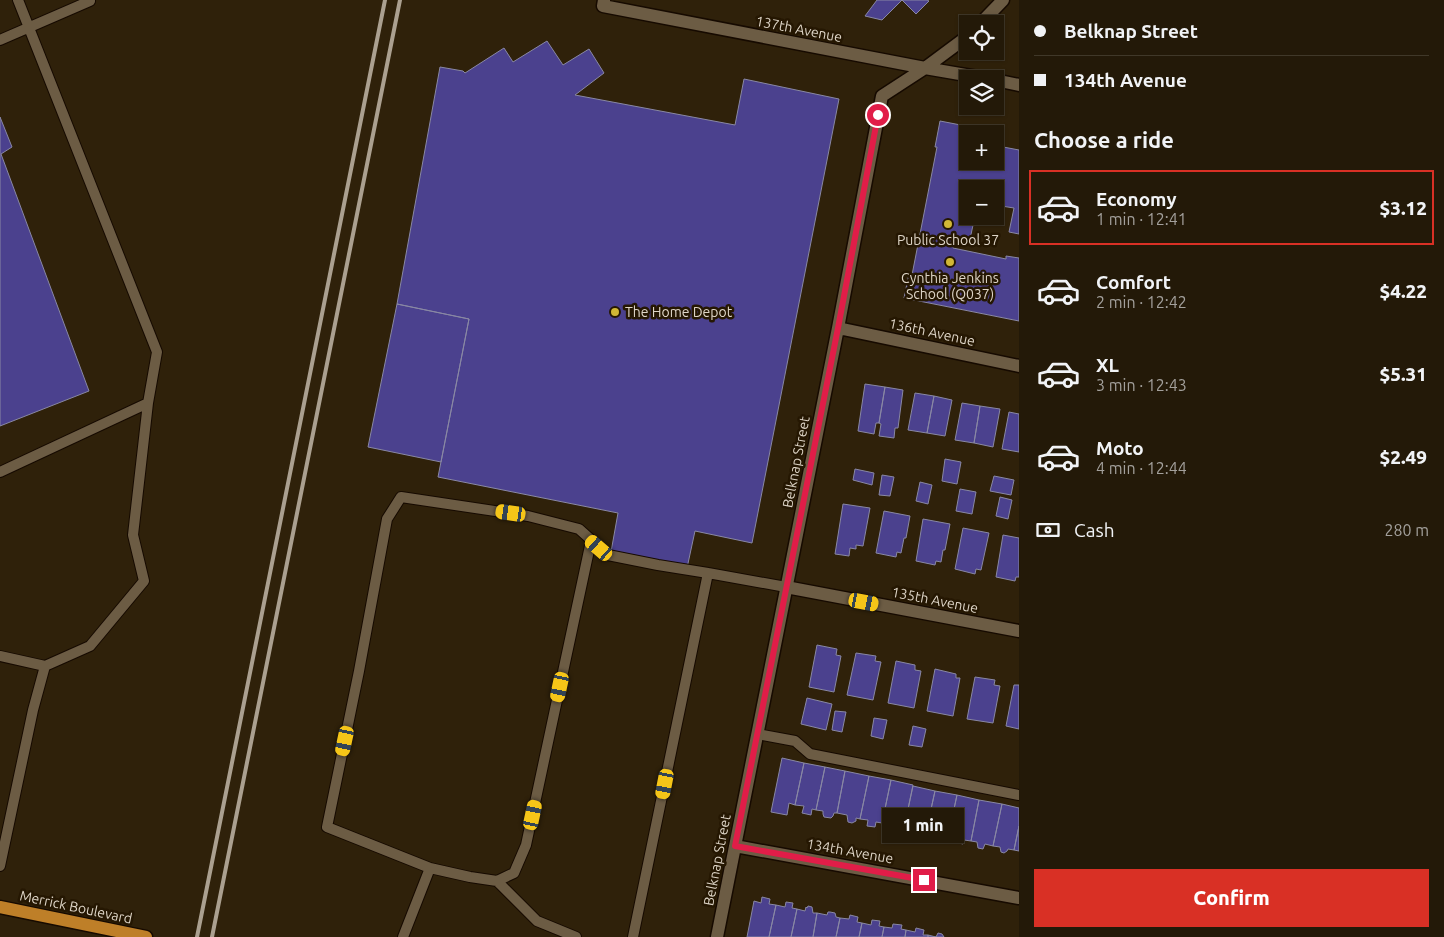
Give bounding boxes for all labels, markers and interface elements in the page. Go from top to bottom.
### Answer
street label: 137th Avenue [754,13,844,45]
map controls [959,15,1004,225]
button: locate [959,15,1004,60]
text: Belknap Street [1064,20,1198,42]
text: 134th Avenue [1064,69,1187,91]
button: layers [959,70,1004,115]
route start [867,104,889,126]
button: + [959,125,1004,170]
text: Choose a ride [1034,127,1174,152]
button: − [959,180,1004,225]
icon: car [1036,185,1081,230]
text: Economy [1096,188,1177,210]
text: $3.12 [1379,197,1427,219]
text: 1 min · 12:41 [1096,210,1187,228]
marker: Public School 37 [942,218,954,230]
place label: Public School 37 [897,232,999,248]
marker: Cynthia Jenkins School (Q037) [944,256,956,268]
icon: car [1036,268,1081,313]
place label: Cynthia Jenkins School (Q037) [901,270,999,302]
text: Comfort [1096,271,1171,293]
text: $4.22 [1379,280,1427,302]
text: 2 min · 12:42 [1096,293,1187,311]
place label: The Home Depot [625,304,733,320]
marker: The Home Depot [609,306,621,318]
street label: 136th Avenue [888,315,976,349]
icon: car [1036,351,1081,396]
text: XL [1096,354,1119,376]
text: $5.31 [1379,363,1427,385]
text: 3 min · 12:43 [1096,376,1187,394]
street label: Belknap Street [779,414,813,509]
icon: car [1036,434,1081,479]
text: Moto [1096,437,1144,459]
text: $2.49 [1379,446,1427,468]
text: 4 min · 12:44 [1096,459,1187,477]
car [495,503,526,523]
icon: cash [1034,516,1062,544]
text: Cash [1074,519,1115,541]
text: 280 m [1384,521,1429,539]
car [582,532,615,564]
street label: 135th Avenue [890,584,980,616]
car [847,592,880,612]
car [549,671,570,703]
car [334,725,355,757]
car [654,768,675,800]
car [522,799,543,831]
callout: 1 min [883,808,965,842]
street label: Belknap Street [700,812,734,907]
text: 1 min [903,816,943,834]
street label: 134th Avenue [805,836,895,866]
route end [913,869,935,891]
button: Confirm [1034,869,1429,927]
street label: Merrick Boulevard [18,887,134,927]

